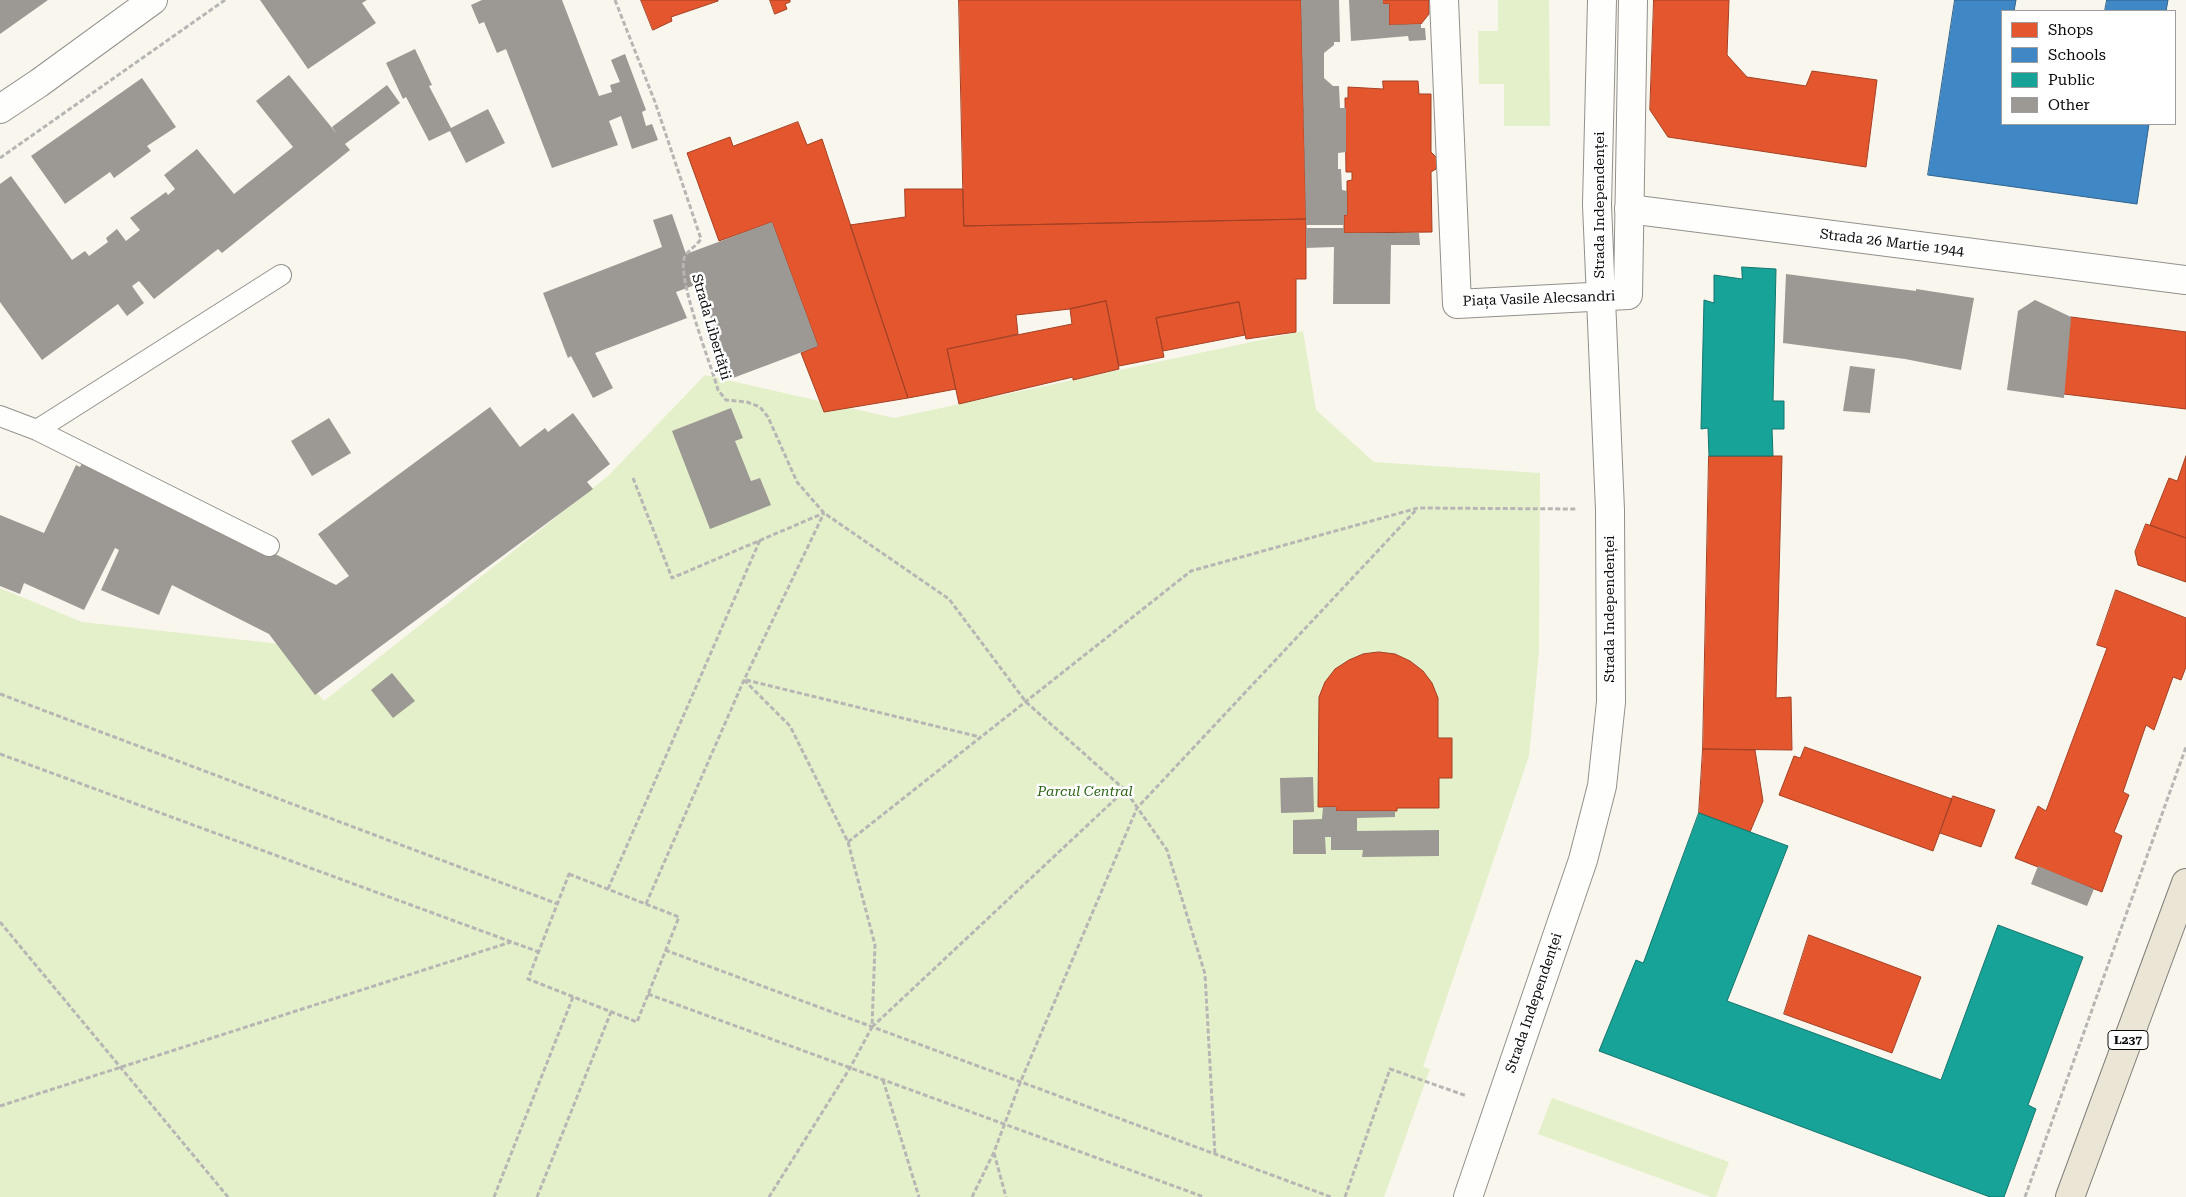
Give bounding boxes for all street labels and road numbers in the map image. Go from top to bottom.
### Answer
street label: Strada Independenței [1592,132,1608,278]
street label: Strada 26 Martie 1944 [1819,226,1965,260]
street label: Strada Libertății [688,272,734,382]
street label: Piața Vasile Alecsandri [1462,288,1616,310]
street label: Strada Independenței [1602,536,1618,682]
street label: Strada Independenței [1502,931,1566,1075]
road number: L237 [2108,1030,2148,1050]

